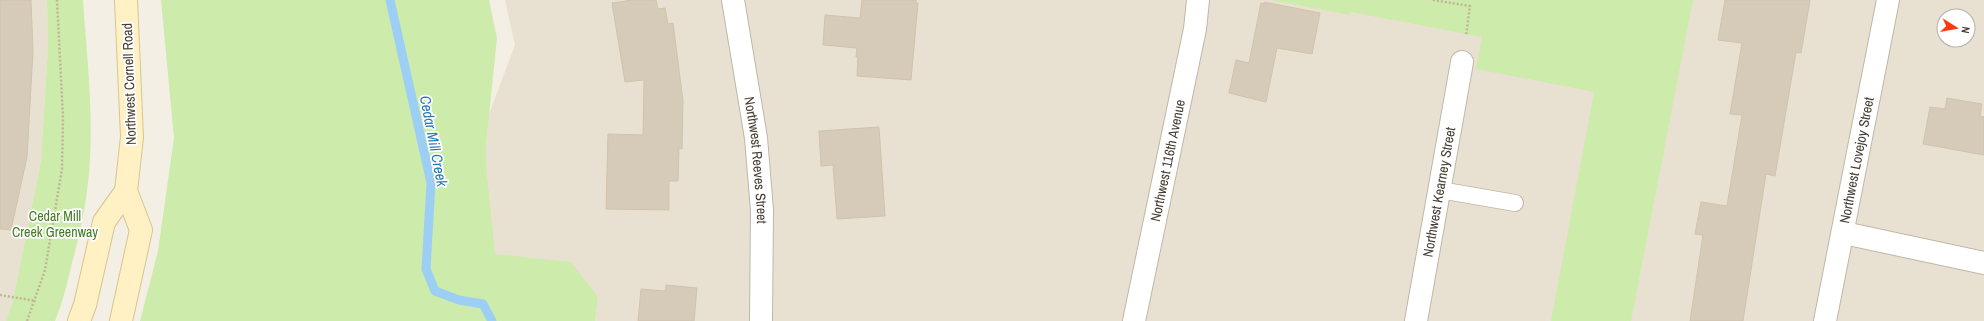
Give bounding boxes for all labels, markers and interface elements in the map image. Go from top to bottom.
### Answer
north arrow [1936,8,1976,48]
street label: Northwest Cornell Road [118,23,140,145]
text: N [1958,25,1973,34]
water label: Cedar Mill Creek [415,94,453,189]
street label: Northwest Reeves Street [740,95,771,224]
street label: Northwest Lovejoy Street [1835,95,1878,225]
street label: Northwest 116th Avenue [1146,98,1189,223]
street label: Northwest Kearney Street [1419,126,1459,258]
park label: Cedar Mill Creek Greenway [12,207,98,241]

